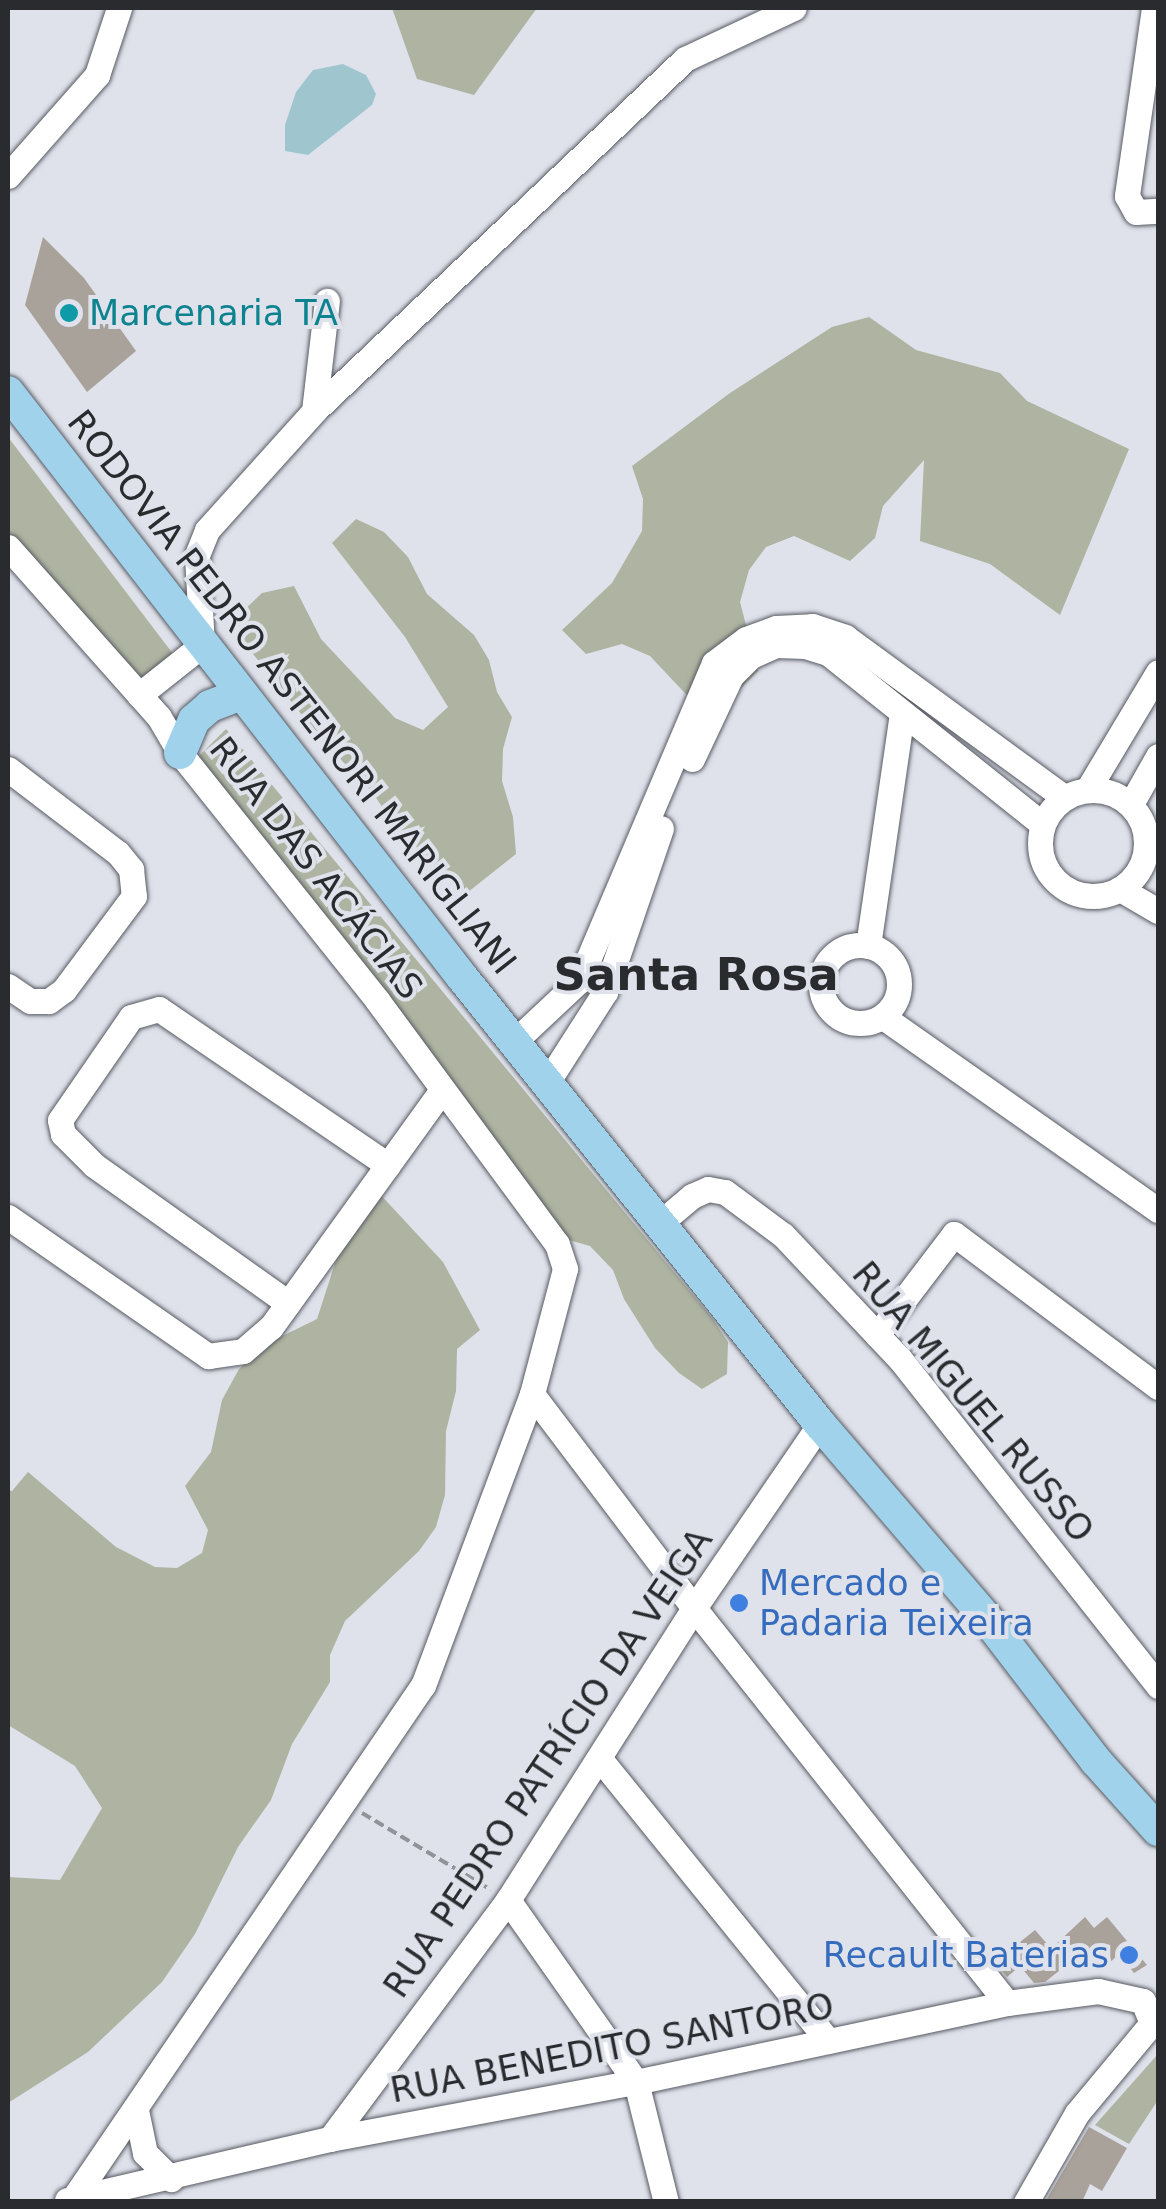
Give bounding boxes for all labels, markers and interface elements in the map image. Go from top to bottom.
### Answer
place label: Marcenaria TA [89,292,338,334]
marker: Marcenaria TA [58,302,80,324]
street label: RODOVIA PEDRO ASTENORI MARIGLIANI [59,402,525,982]
street label: RUA DAS ACÁCIAS [201,729,431,1007]
district label: Santa Rosa [553,948,839,1002]
street label: RUA MIGUEL RUSSO [843,1253,1103,1551]
street label: RUA PEDRO PATRÍCIO DA VEIGA [375,1521,721,2005]
place label: Mercado e Padaria Teixeira [759,1562,1034,1644]
marker: Mercado e Padaria Teixeira [728,1592,750,1614]
place label: Recault Baterias [823,1934,1109,1976]
marker: Recault Baterias [1118,1944,1140,1966]
street label: RUA BENEDITO SANTORO [387,1984,837,2112]

